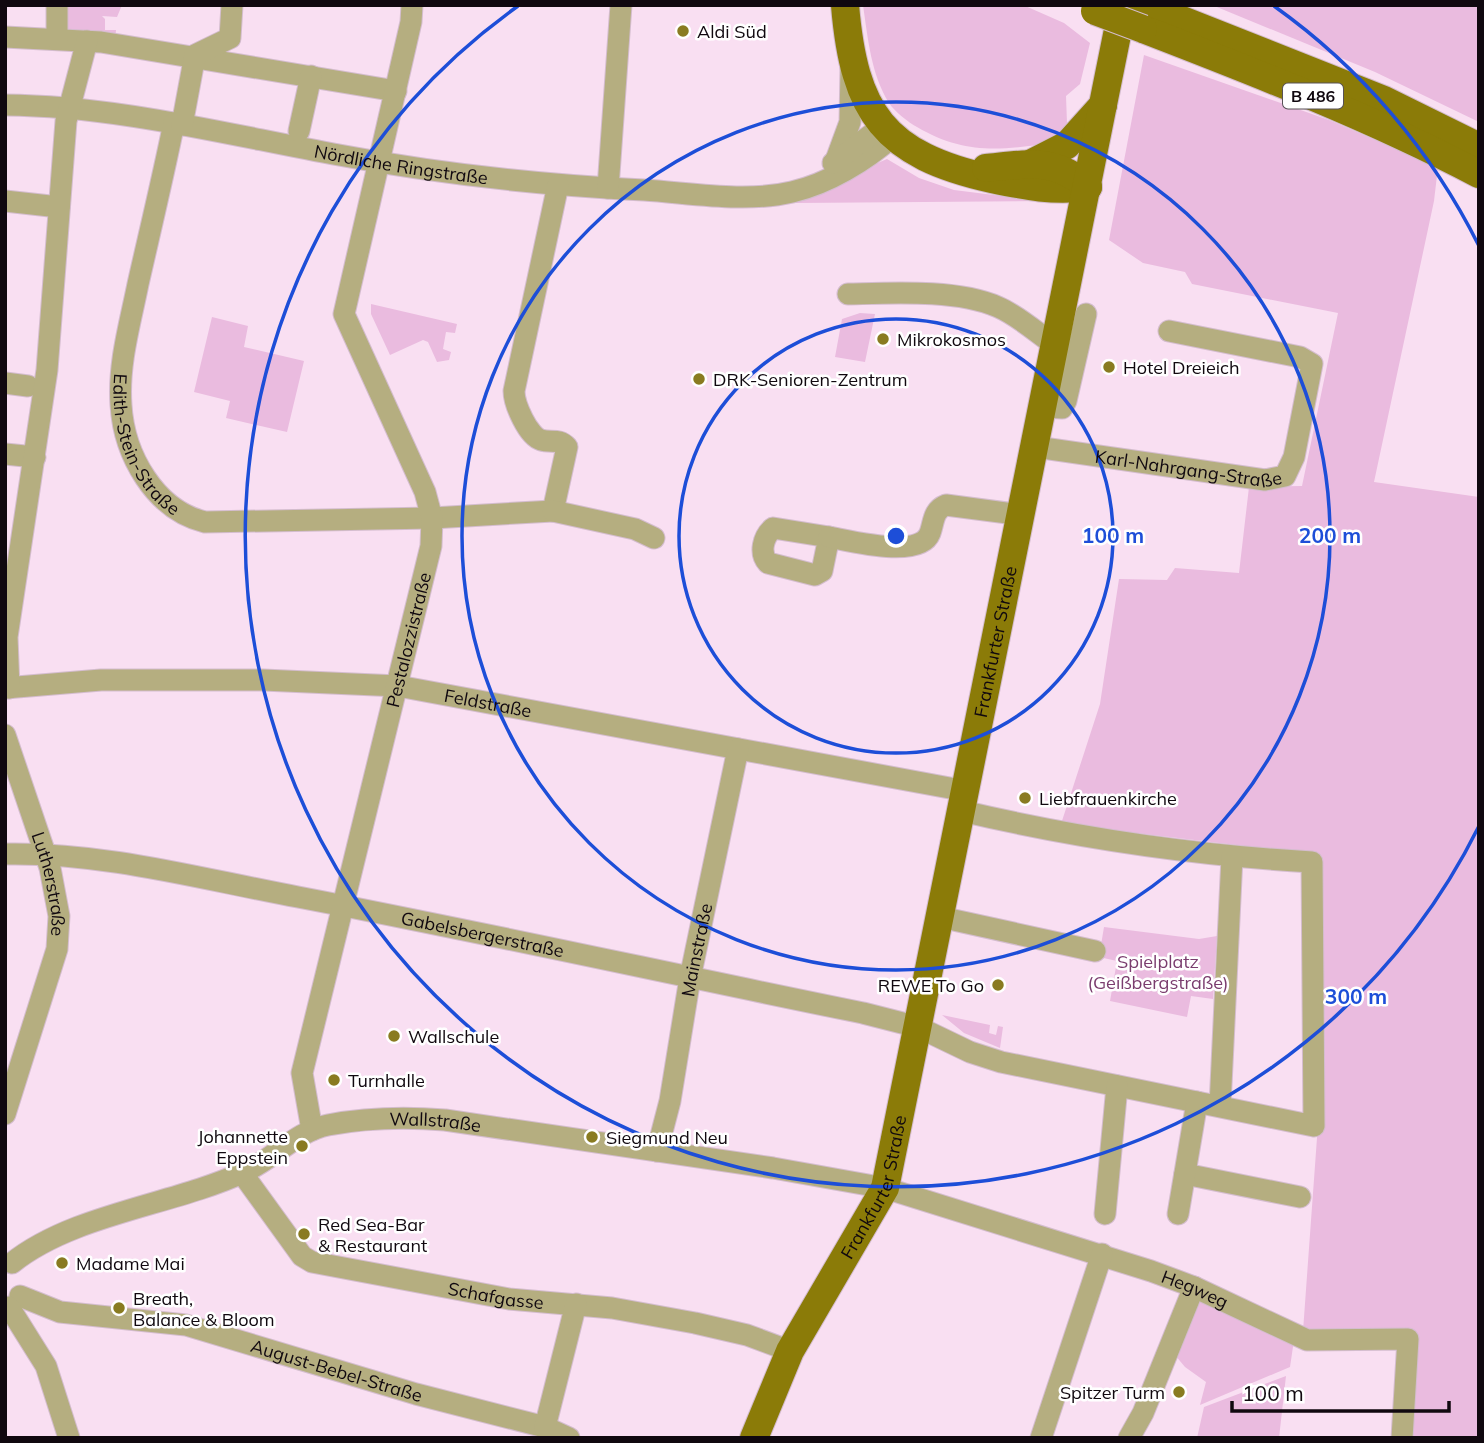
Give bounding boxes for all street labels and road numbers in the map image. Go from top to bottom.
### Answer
road number: B 486 [1283,83,1343,108]
street label: Nördliche Ringstraße [312,139,489,189]
street label: Edith-Stein-Straße [109,373,185,520]
street label: Karl-Nahrgang-Straße [1094,444,1284,492]
street label: Frankfurter Straße [968,564,1021,719]
street label: Pestalozzistraße [380,570,436,710]
street label: Feldstraße [442,683,534,722]
street label: Lutherstraße [27,829,71,937]
street label: Mainstraße [676,901,717,998]
street label: Gabelsbergerstraße [399,906,566,962]
street label: Wallstraße [389,1107,483,1137]
street label: Frankfurter Straße [835,1113,911,1263]
street label: Hegweg [1158,1264,1232,1313]
street label: Schafgasse [446,1276,545,1313]
street label: August-Bebel-Straße [248,1334,425,1407]

